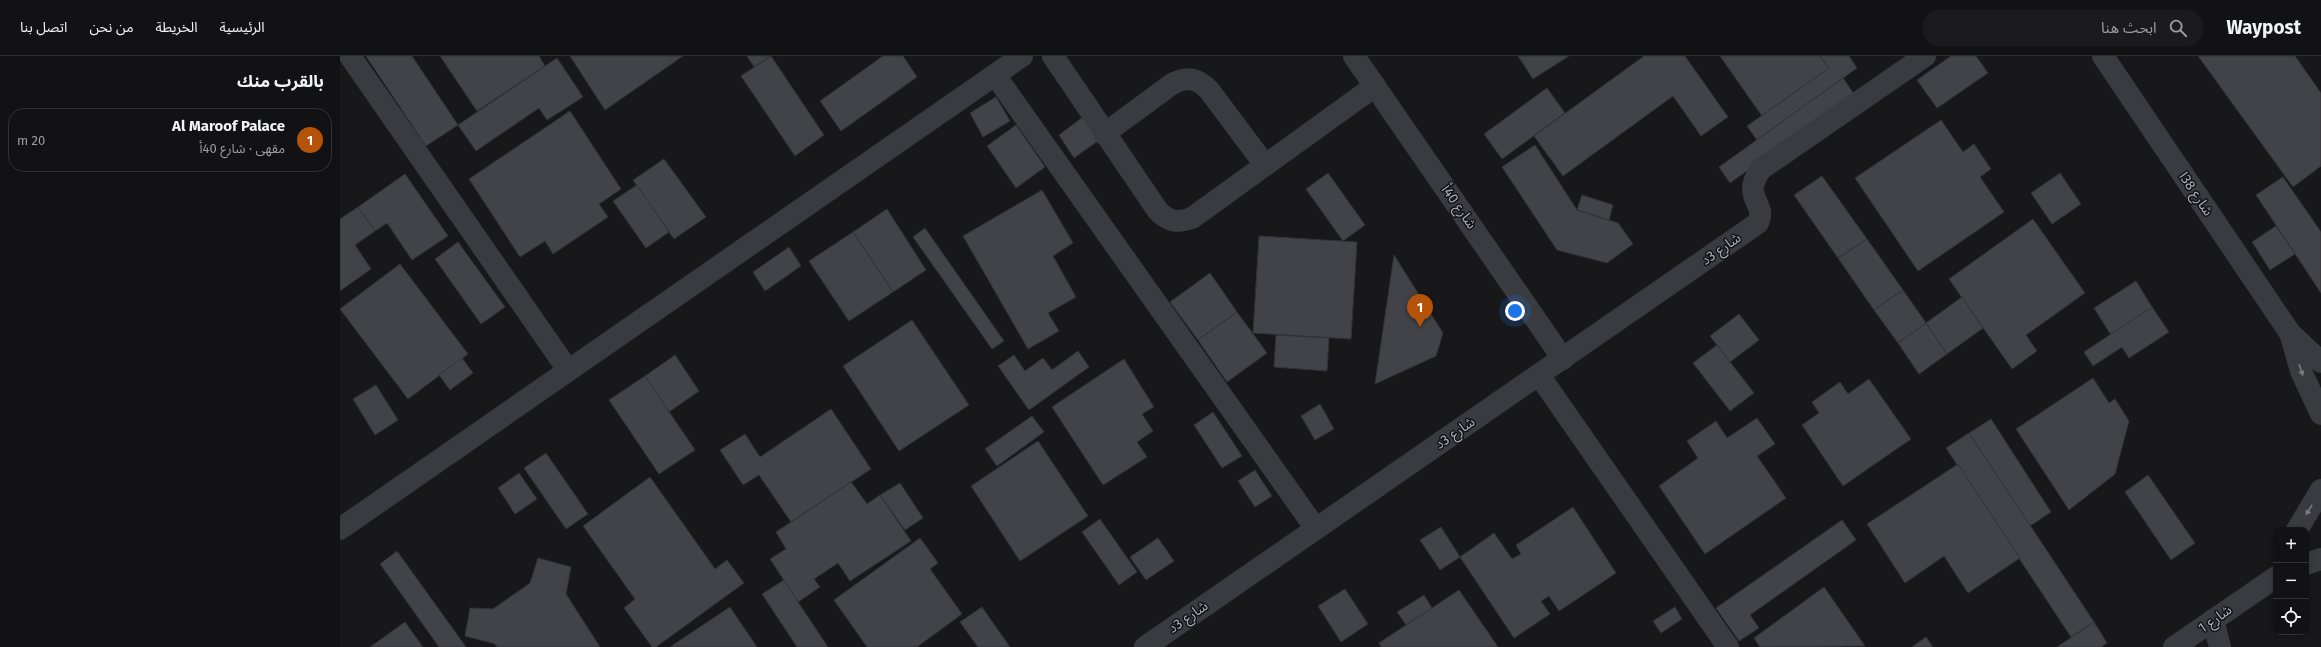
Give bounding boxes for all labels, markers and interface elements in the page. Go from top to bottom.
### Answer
search box [1923,10,2203,46]
text: Waypost [2227,16,2301,39]
icon: search [2167,17,2189,39]
text: اتصل بنا [20,19,67,36]
text: من نحن [89,19,134,36]
text: الخريطة [156,19,198,36]
text: الرئيسية [220,19,265,36]
text: ابحث هنا [2101,19,2157,37]
text: بالقرب منك [237,71,324,92]
text: Al Maroof Palace [172,117,285,135]
text: 20 m [17,133,45,148]
text: 1 [307,133,313,148]
text: مقهى · شارع 40أ [200,141,285,156]
street label: شارع 38ا [2174,169,2217,220]
street label: شارع 40أ [1436,181,1481,233]
street label: شارع 3د [1698,229,1745,270]
pin: 1 [1407,294,1433,327]
your location [1505,301,1525,321]
one-way arrow [2298,364,2304,376]
street label: شارع 3د [1432,413,1479,454]
one-way arrow [2305,505,2313,515]
map controls [2273,527,2309,635]
button: + [2273,527,2309,563]
button: − [2273,563,2309,599]
street label: شارع 3د [1165,597,1212,638]
button: locate [2273,599,2309,635]
street label: شارع 1 [2195,601,2236,638]

